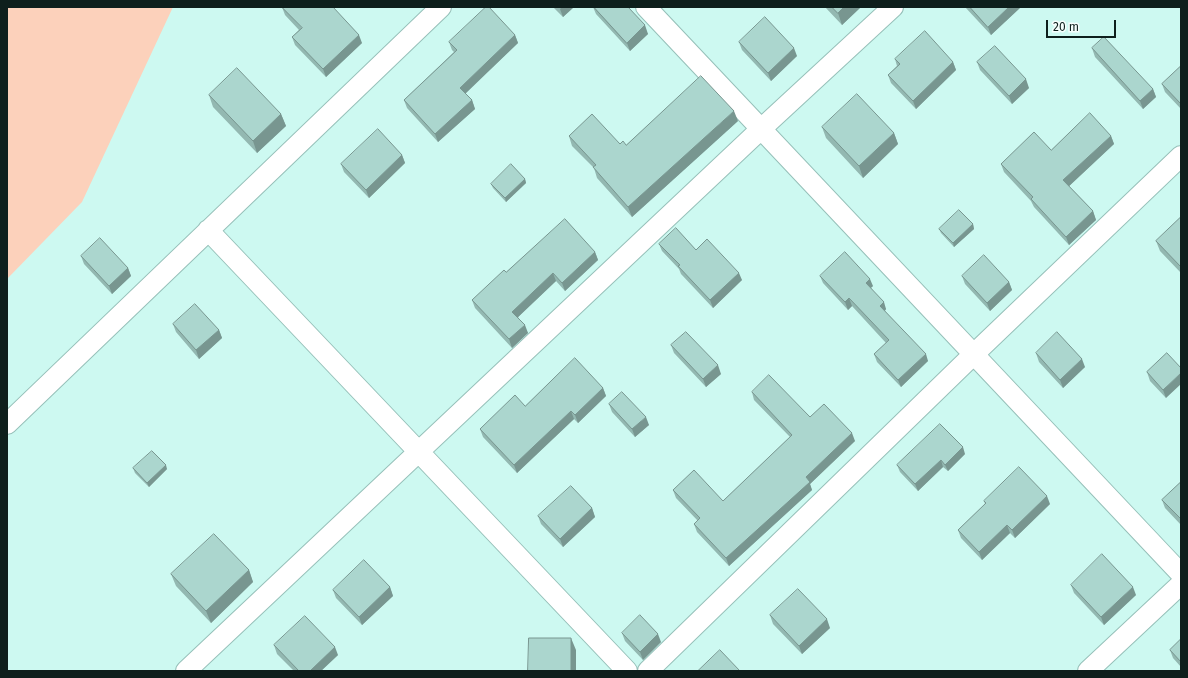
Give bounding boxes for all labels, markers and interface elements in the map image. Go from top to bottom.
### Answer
scale bar [1048,12,1118,38]
text: 20 m [1053,20,1079,34]

